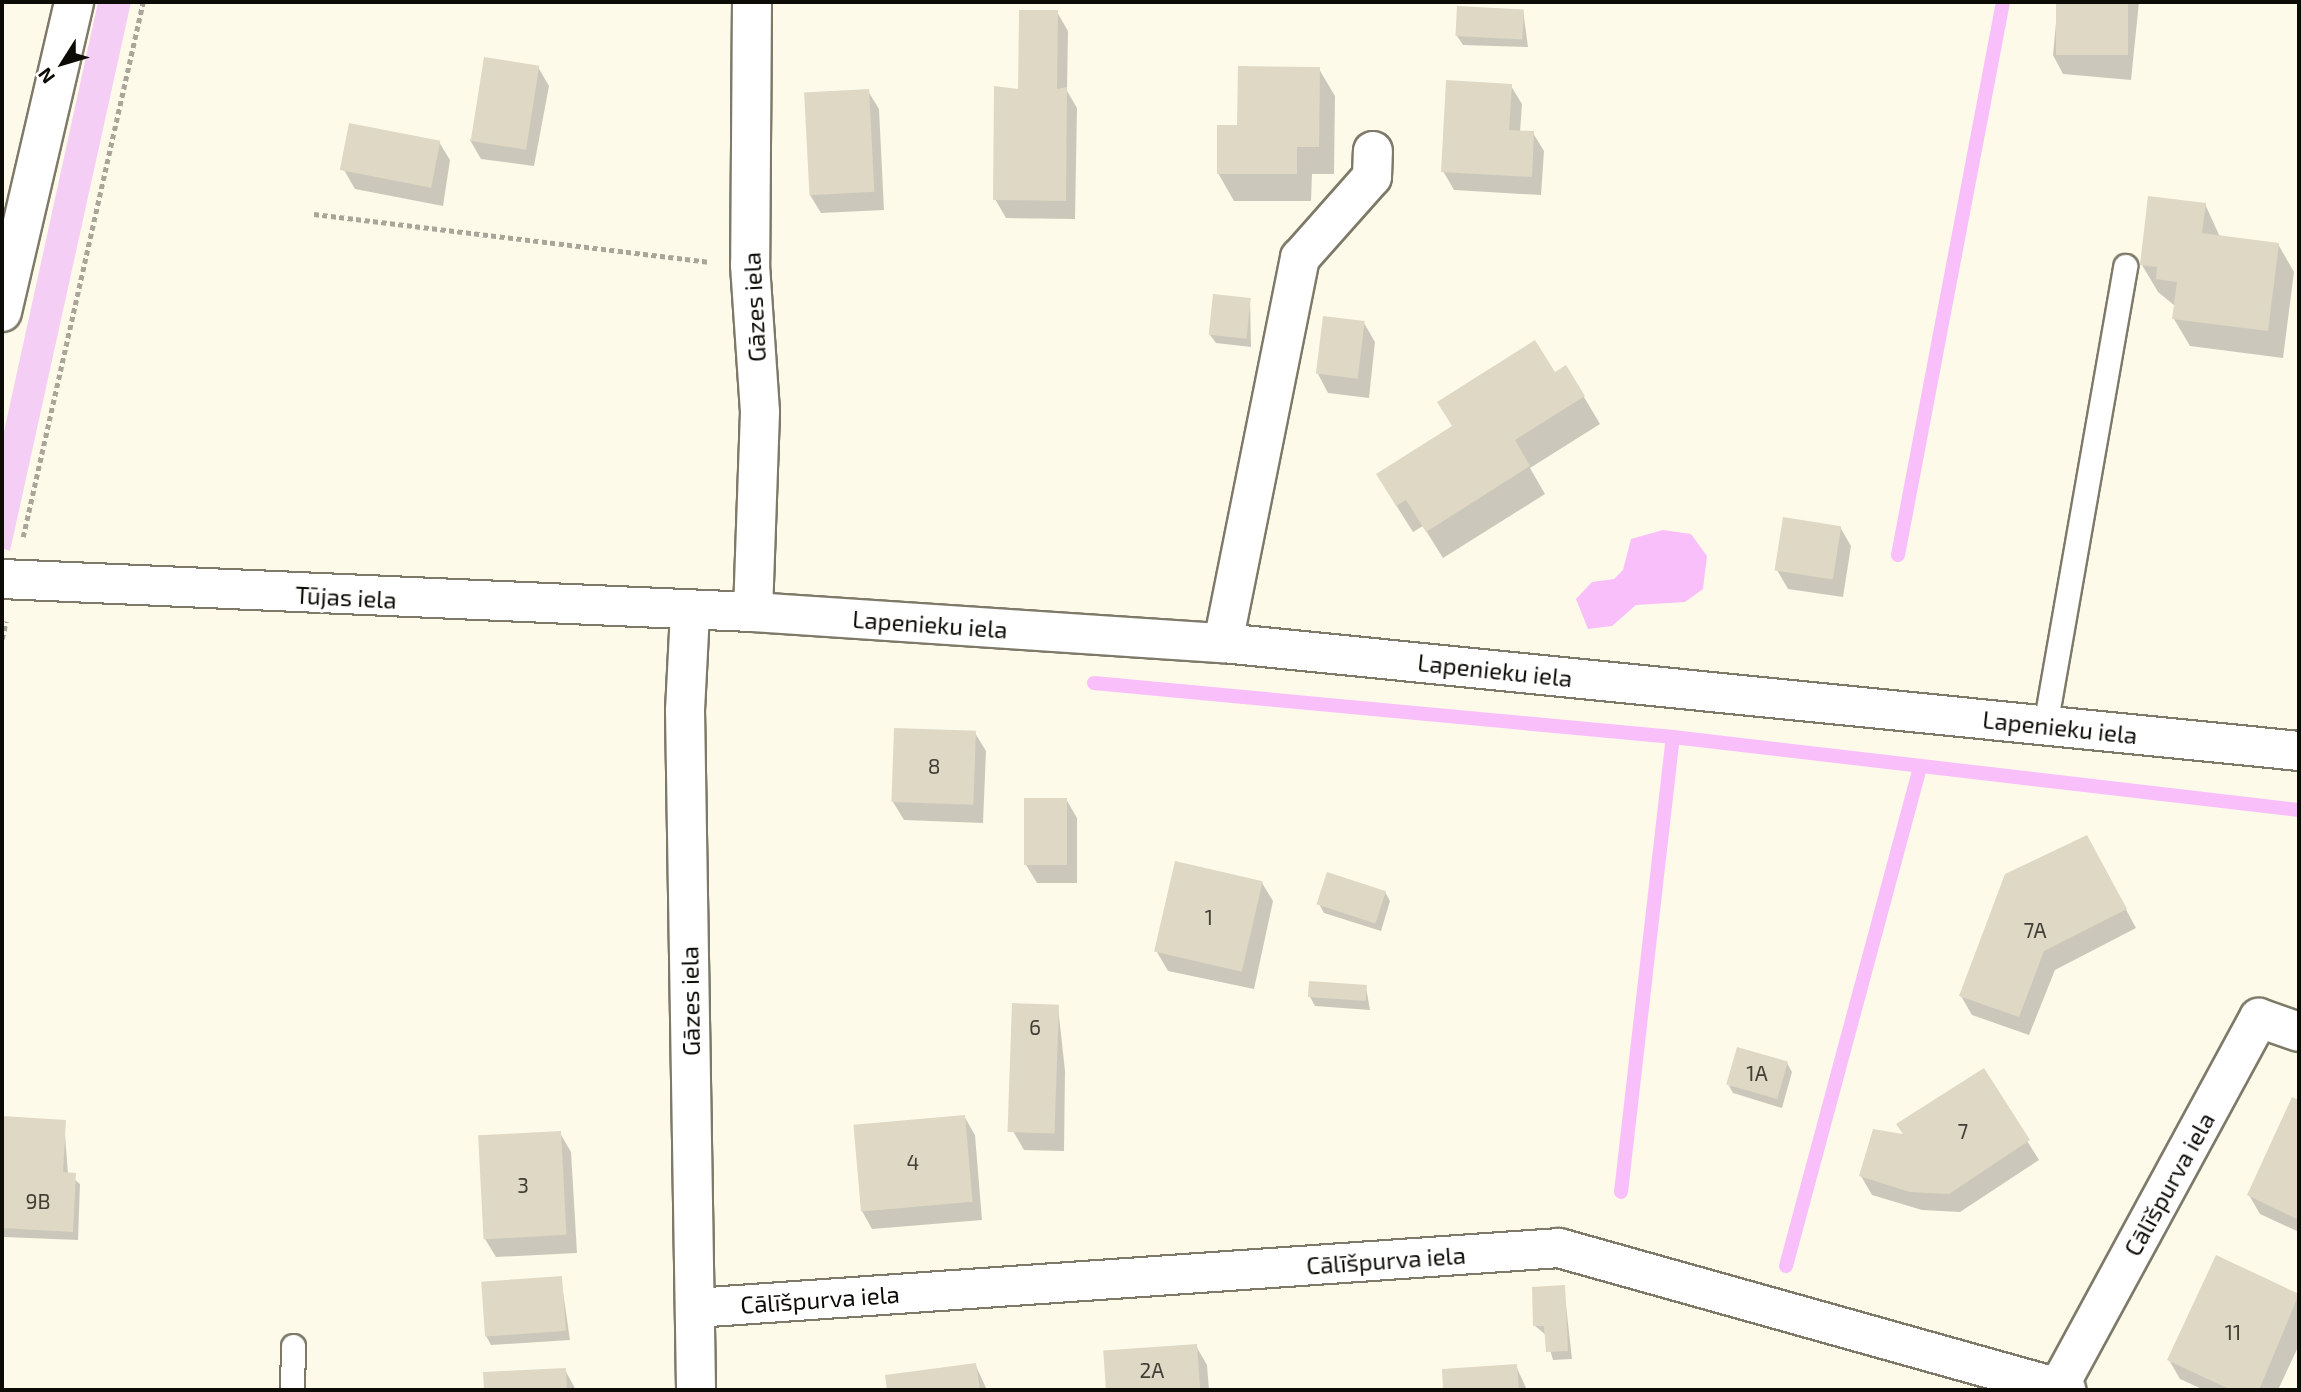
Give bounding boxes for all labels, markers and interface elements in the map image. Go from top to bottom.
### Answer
north arrow [28,28,98,98]
text: N [33,64,59,88]
street label: Gāzes iela [737,251,771,363]
street label: Tūjas iela [295,580,397,614]
street label: Lapenieku iela [851,604,1009,644]
street label: Lapenieku iela [1416,648,1574,692]
street label: Lapenieku iela [1981,705,2139,749]
house number: 8 [928,753,940,779]
house number: 1 [1205,904,1213,930]
house number: 7A [2023,917,2047,943]
street label: Gāzes iela [675,946,705,1056]
house number: 6 [1029,1014,1041,1040]
house number: 1A [1746,1060,1768,1086]
street label: Cālīšpurva iela [2118,1107,2220,1261]
house number: 7 [1958,1118,1968,1144]
house number: 4 [907,1149,919,1175]
house number: 3 [517,1172,529,1198]
house number: 9B [25,1188,51,1214]
street label: Cālīšpurva iela [1305,1240,1467,1280]
street label: Cālīšpurva iela [739,1279,901,1319]
house number: 11 [2225,1319,2241,1345]
house number: 2A [1140,1357,1164,1383]

